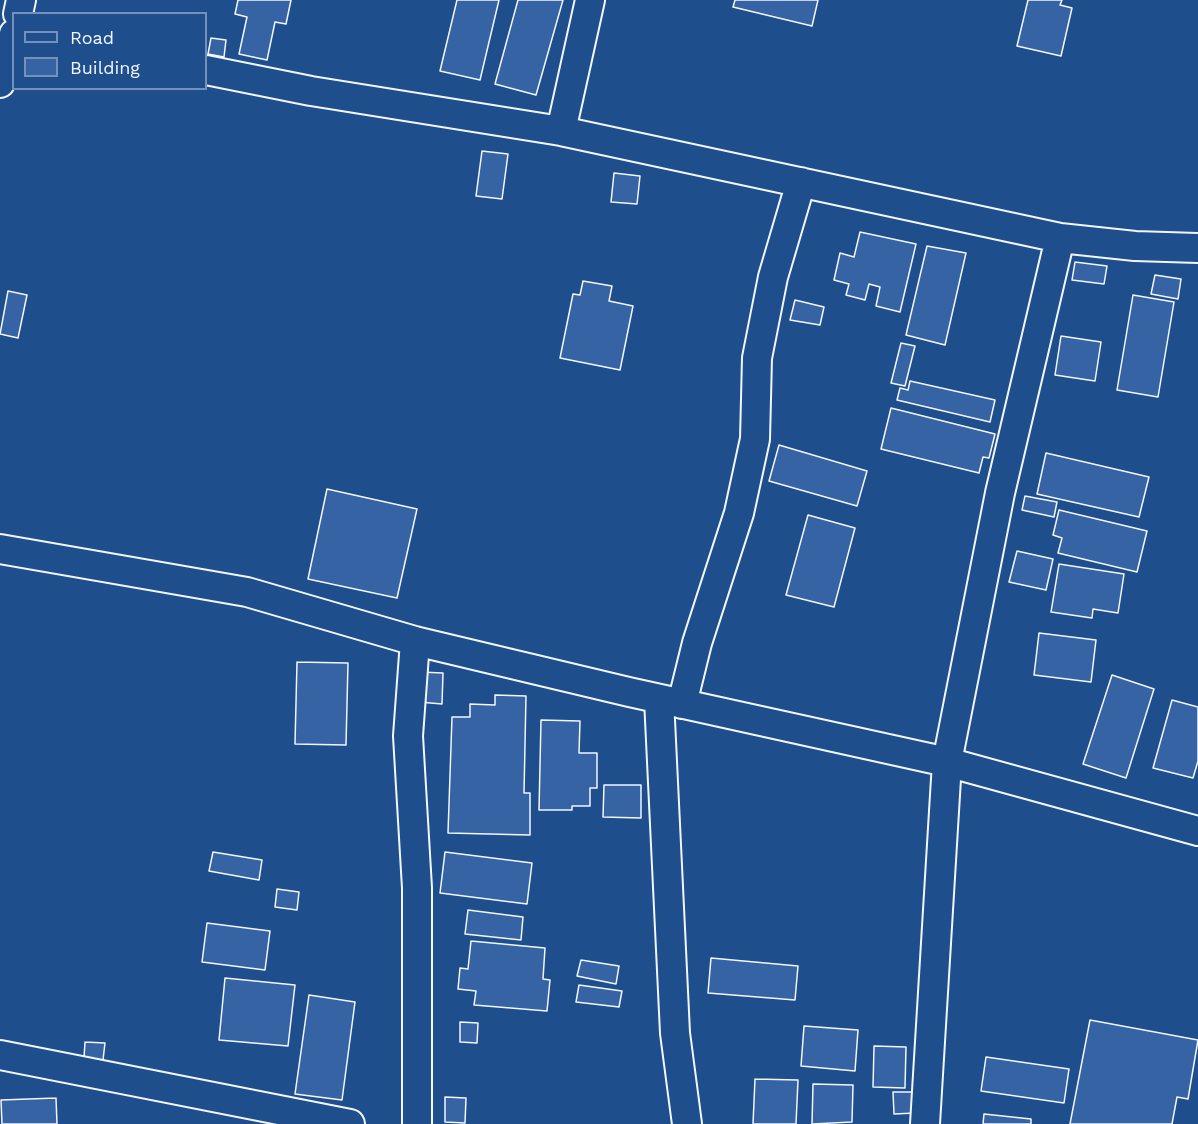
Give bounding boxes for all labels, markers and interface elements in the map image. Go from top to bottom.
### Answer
legend [12,12,207,90]
text: Road [70,27,114,48]
text: Building [70,57,140,78]

